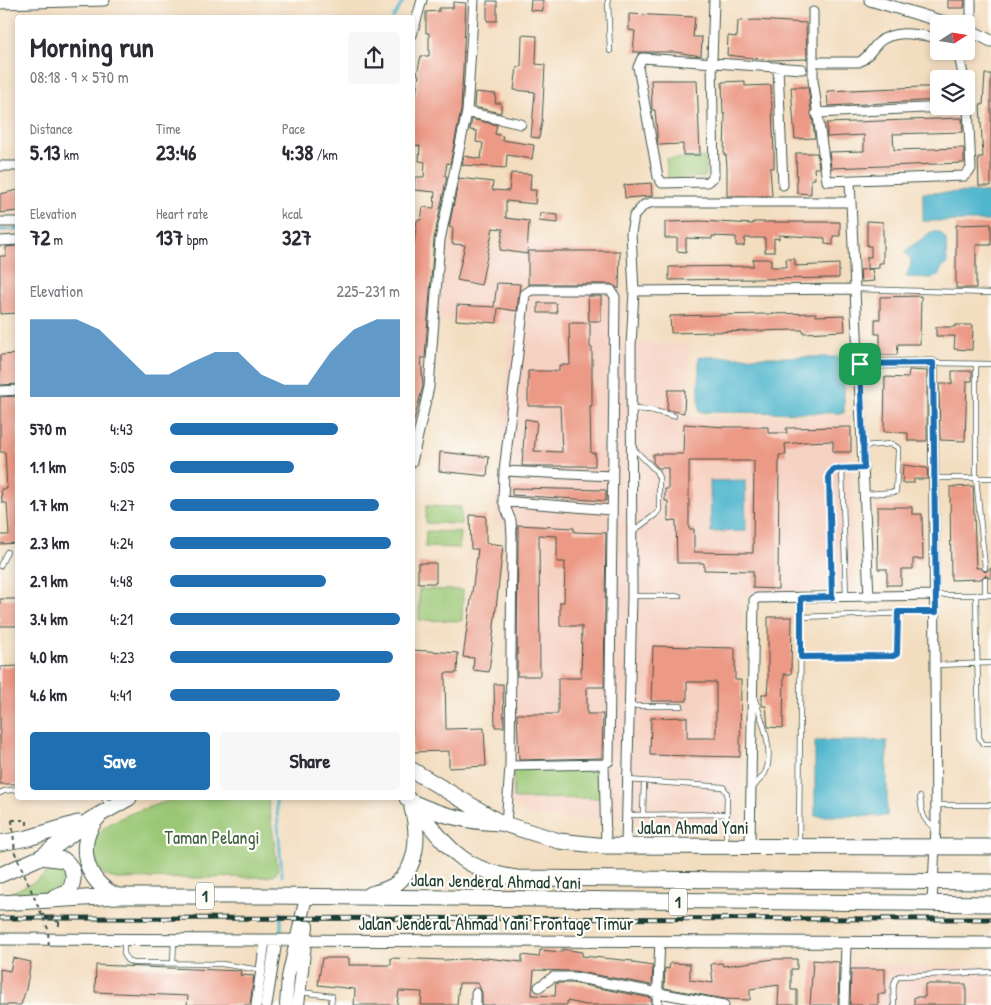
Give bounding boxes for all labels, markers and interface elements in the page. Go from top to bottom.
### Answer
north arrow [930,15,975,60]
map controls [930,15,975,115]
text: Morning run [30,28,154,66]
button: share [348,32,400,84]
text: 08:18 · 9 × 570 m [30,66,129,88]
button: layers [930,70,975,115]
text: Distance [30,119,73,138]
text: Time [156,119,181,138]
text: Pace [282,119,305,138]
text: 5.13 [30,138,60,167]
text: 23:46 [156,138,196,167]
text: 4:38 [282,138,313,167]
text: km [60,145,79,164]
text: /km [313,145,338,164]
text: Elevation [30,204,77,223]
text: Heart rate [156,204,208,223]
text: kcal [282,204,302,223]
text: 72 [30,223,50,252]
text: 137 [156,223,183,252]
text: 327 [282,223,312,252]
text: m [50,230,63,249]
text: bpm [183,230,208,249]
text: Elevation [30,280,83,302]
text: 225–231 m [337,280,400,302]
pin [839,343,881,385]
icon: arrive [846,350,874,378]
text: 570 m [30,418,66,440]
text: 4:43 [110,418,133,440]
text: 1.1 km [30,456,66,478]
text: 5:05 [110,456,134,478]
text: 1.7 km [30,494,68,516]
text: 4:27 [110,494,135,516]
text: 2.3 km [30,532,69,554]
text: 4:24 [110,532,133,554]
text: 2.9 km [30,570,68,592]
text: 4:48 [110,570,133,592]
text: 3.4 km [30,608,68,630]
text: 4:21 [110,608,133,630]
text: 4.0 km [30,646,68,668]
text: 4:23 [110,646,134,668]
text: 4.6 km [30,684,67,706]
text: 4:41 [110,684,132,706]
button: Save [30,732,210,790]
button: Share [220,732,400,790]
street label: Jalan Ahmad Yani [637,815,749,840]
park label: Taman Pelangi [165,825,259,850]
street label: Jalan Jenderal Ahmad Yani [410,867,582,895]
road number: 1 [196,882,214,909]
road number: 1 [669,889,687,916]
street label: Jalan Jenderal Ahmad Yani Frontage Timur [358,911,634,936]

